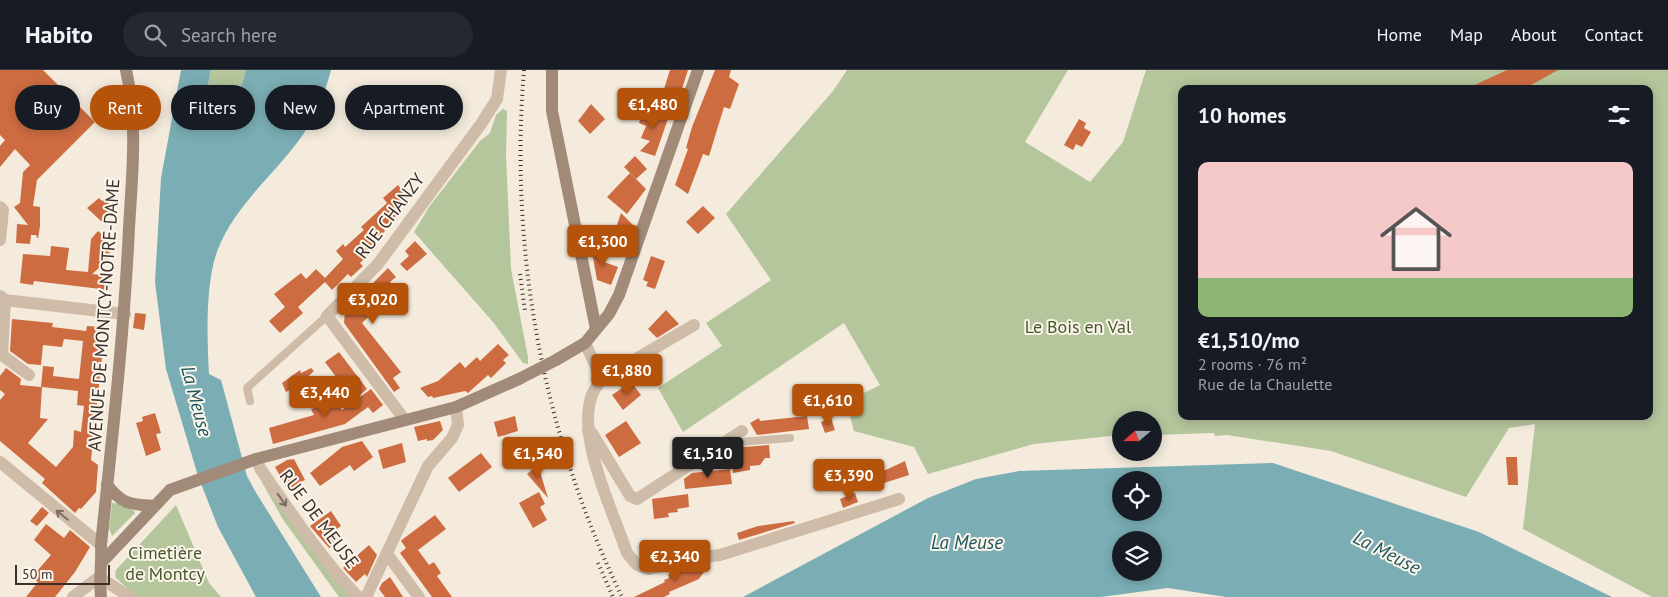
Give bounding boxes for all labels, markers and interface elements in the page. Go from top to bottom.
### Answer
search box [123,12,473,57]
text: Habito [25,19,93,50]
icon: search [141,21,169,49]
text: Search here [181,23,277,47]
text: Home [1376,23,1422,46]
text: Map [1450,23,1483,46]
text: About [1511,23,1557,46]
text: Contact [1585,23,1643,46]
chip: Buy [15,85,80,130]
chip: Rent [90,85,161,130]
chip: Filters [171,85,255,130]
chip: New [265,85,335,130]
chip: Apartment [345,85,463,130]
pin: €1,480 [612,88,694,130]
text: €1,480 [628,94,678,114]
icon: filters [1605,101,1633,129]
text: 10 homes [1198,102,1286,129]
street label: RUE CHANZY [350,168,429,263]
street label: AVENUE DE MONTCY-NOTRE-DAME [83,178,124,452]
icon: home [1371,194,1461,284]
pin: €1,300 [562,224,644,267]
text: €1,300 [578,231,628,251]
pin: €3,020 [332,282,414,325]
text: €3,020 [348,289,398,309]
park label: Le Bois en Val [1025,315,1132,338]
text: €1,510/mo [1198,327,1300,354]
pin: €1,880 [586,354,668,396]
text: 2 rooms · 76 m² [1198,354,1307,374]
text: €1,880 [602,360,652,380]
water label: La Meuse [176,363,218,439]
text: Rue de la Chaulette [1198,374,1332,394]
pin: €3,440 [284,376,366,418]
text: €3,440 [300,382,350,402]
pin: €1,610 [787,384,869,426]
text: €1,610 [803,390,853,410]
north arrow [1112,411,1162,461]
map controls [1112,411,1162,581]
pin: €1,540 [497,436,579,479]
pin: €1,510 [667,436,749,479]
text: €1,540 [513,443,563,463]
text: €1,510 [683,443,733,463]
pin: €3,390 [808,458,890,501]
street label: RUE DE MEUSE [275,465,364,573]
text: €3,390 [824,465,874,485]
button: locate [1112,471,1162,521]
one-way arrow [277,493,287,507]
one-way arrow [56,509,69,520]
water label: La Meuse [1349,525,1425,579]
water label: La Meuse [931,530,1003,554]
button: layers [1112,531,1162,581]
pin: €2,340 [634,540,716,582]
park label: Cimetière de Montcy [125,541,205,585]
text: €2,340 [650,546,700,566]
scale bar [15,562,110,585]
text: 50 m [22,565,52,583]

